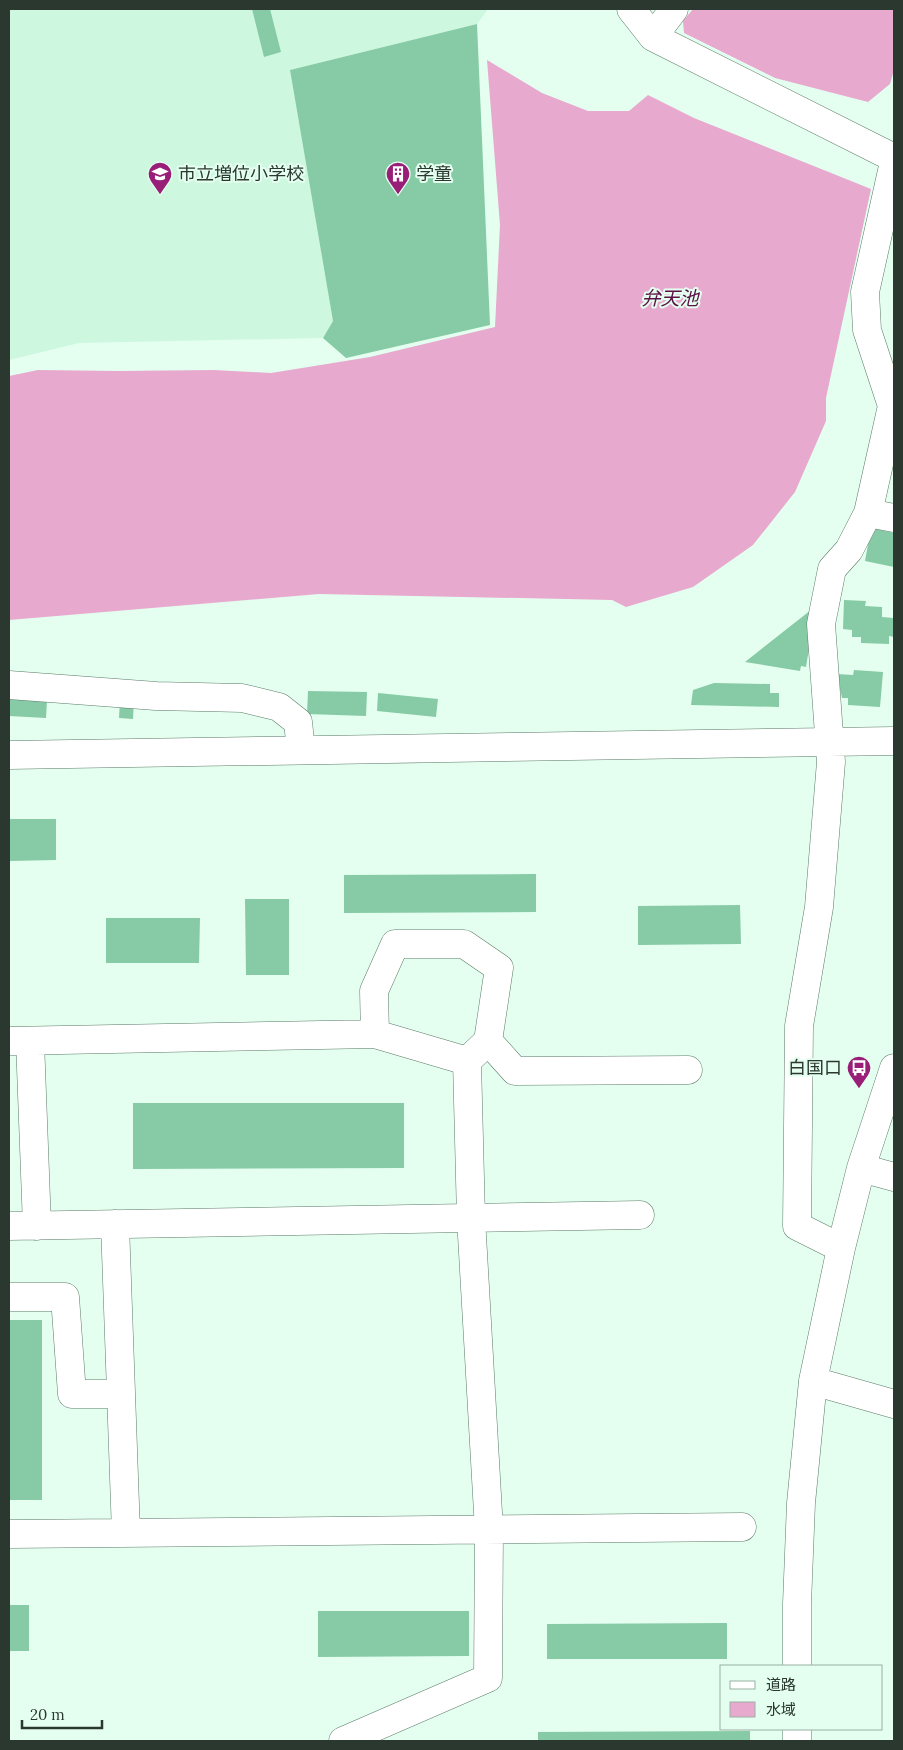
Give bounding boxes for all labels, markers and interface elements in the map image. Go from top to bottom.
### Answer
school or university icon: 市立増位小学校 [147,161,173,195]
building icon: 学童 [385,161,411,195]
place label: 市立増位小学校 [178,162,304,185]
place label: 学童 [416,162,452,185]
water label: 弁天池 [641,286,700,310]
bus stop icon: 白国口 [846,1055,872,1089]
place label: 白国口 [788,1056,842,1079]
legend [720,1665,883,1730]
text: 道路 [766,1675,796,1694]
scale bar [22,1698,102,1730]
text: 水域 [766,1700,796,1719]
text: 20 m [30,1705,65,1724]

